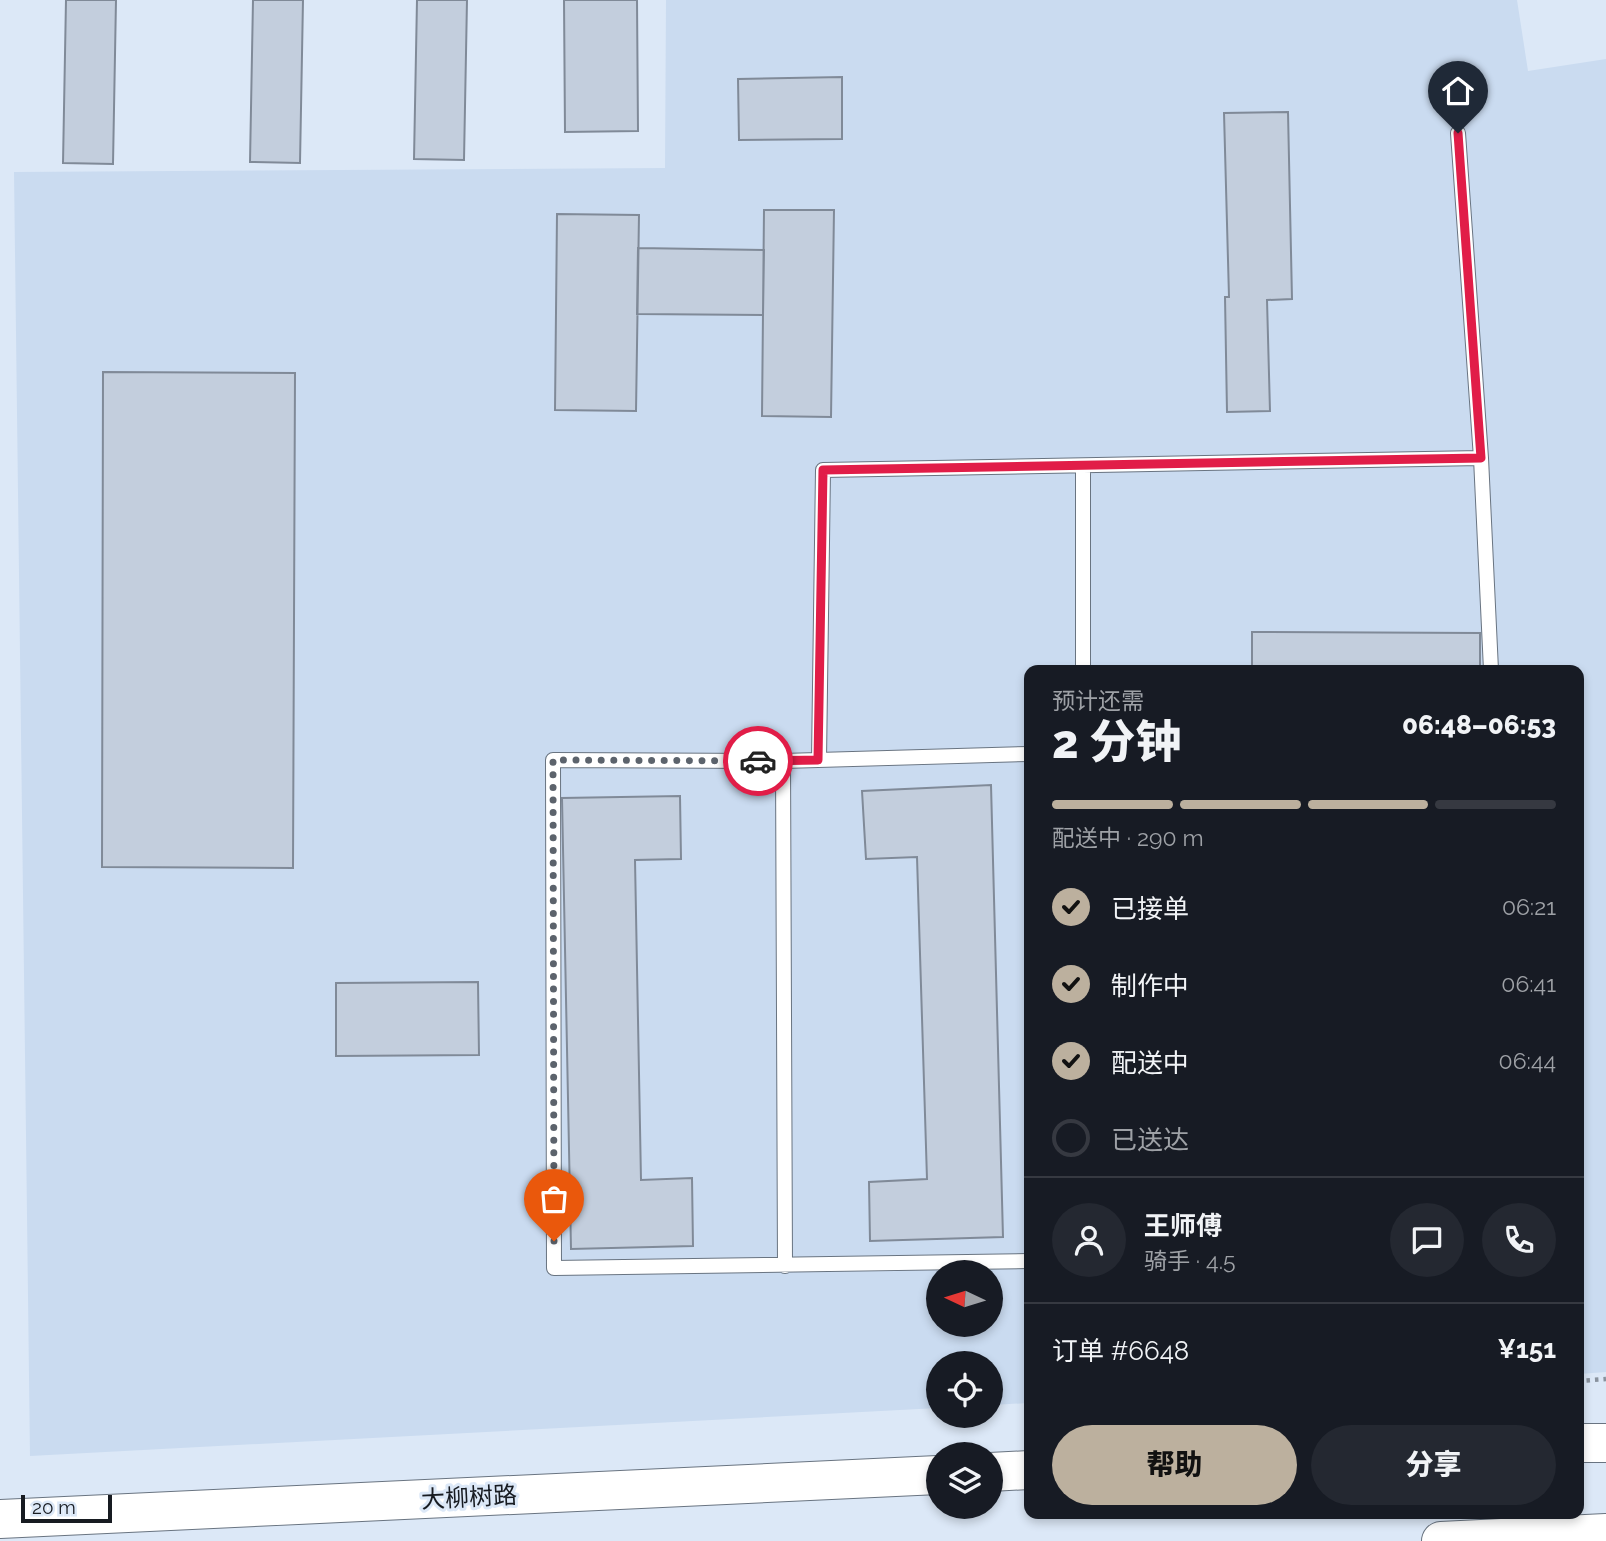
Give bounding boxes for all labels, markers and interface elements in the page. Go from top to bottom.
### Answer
pin [1428,61,1488,133]
icon: home [1439,72,1477,110]
text: 预计还需 [1052,687,1144,714]
text: 06:48–06:53 [1402,710,1556,740]
text: 2 分钟 [1052,715,1181,769]
courier [723,726,793,796]
icon: car [739,742,777,780]
text: 配送中 · 290 m [1052,824,1204,851]
icon: check [1052,888,1090,926]
text: 06:21 [1502,893,1556,920]
text: 已接单 [1111,894,1189,924]
icon: check [1052,965,1090,1003]
text: 06:41 [1501,970,1556,997]
text: 制作中 [1111,971,1189,1001]
icon: check [1052,1042,1090,1080]
text: 06:44 [1499,1047,1556,1074]
text: 配送中 [1111,1048,1189,1078]
text: 已送达 [1111,1125,1189,1155]
pin [524,1169,584,1241]
icon: bag [535,1180,573,1218]
button: person [1052,1203,1126,1277]
button: chat [1390,1203,1464,1277]
button: phone [1482,1203,1556,1277]
text: 王师傅 [1144,1211,1222,1241]
text: 骑手 · 4.5 [1144,1247,1236,1274]
north arrow [926,1260,1003,1337]
map controls [926,1260,1003,1519]
text: ¥151 [1497,1334,1556,1364]
text: 订单 #6648 [1052,1336,1189,1366]
button: locate [926,1351,1003,1428]
button: 帮助 [1052,1425,1297,1505]
button: 分享 [1311,1425,1556,1505]
button: layers [926,1442,1003,1519]
street label: 大柳树路 [420,1480,518,1514]
scale bar [21,1492,112,1524]
text: 20 m [32,1496,76,1518]

